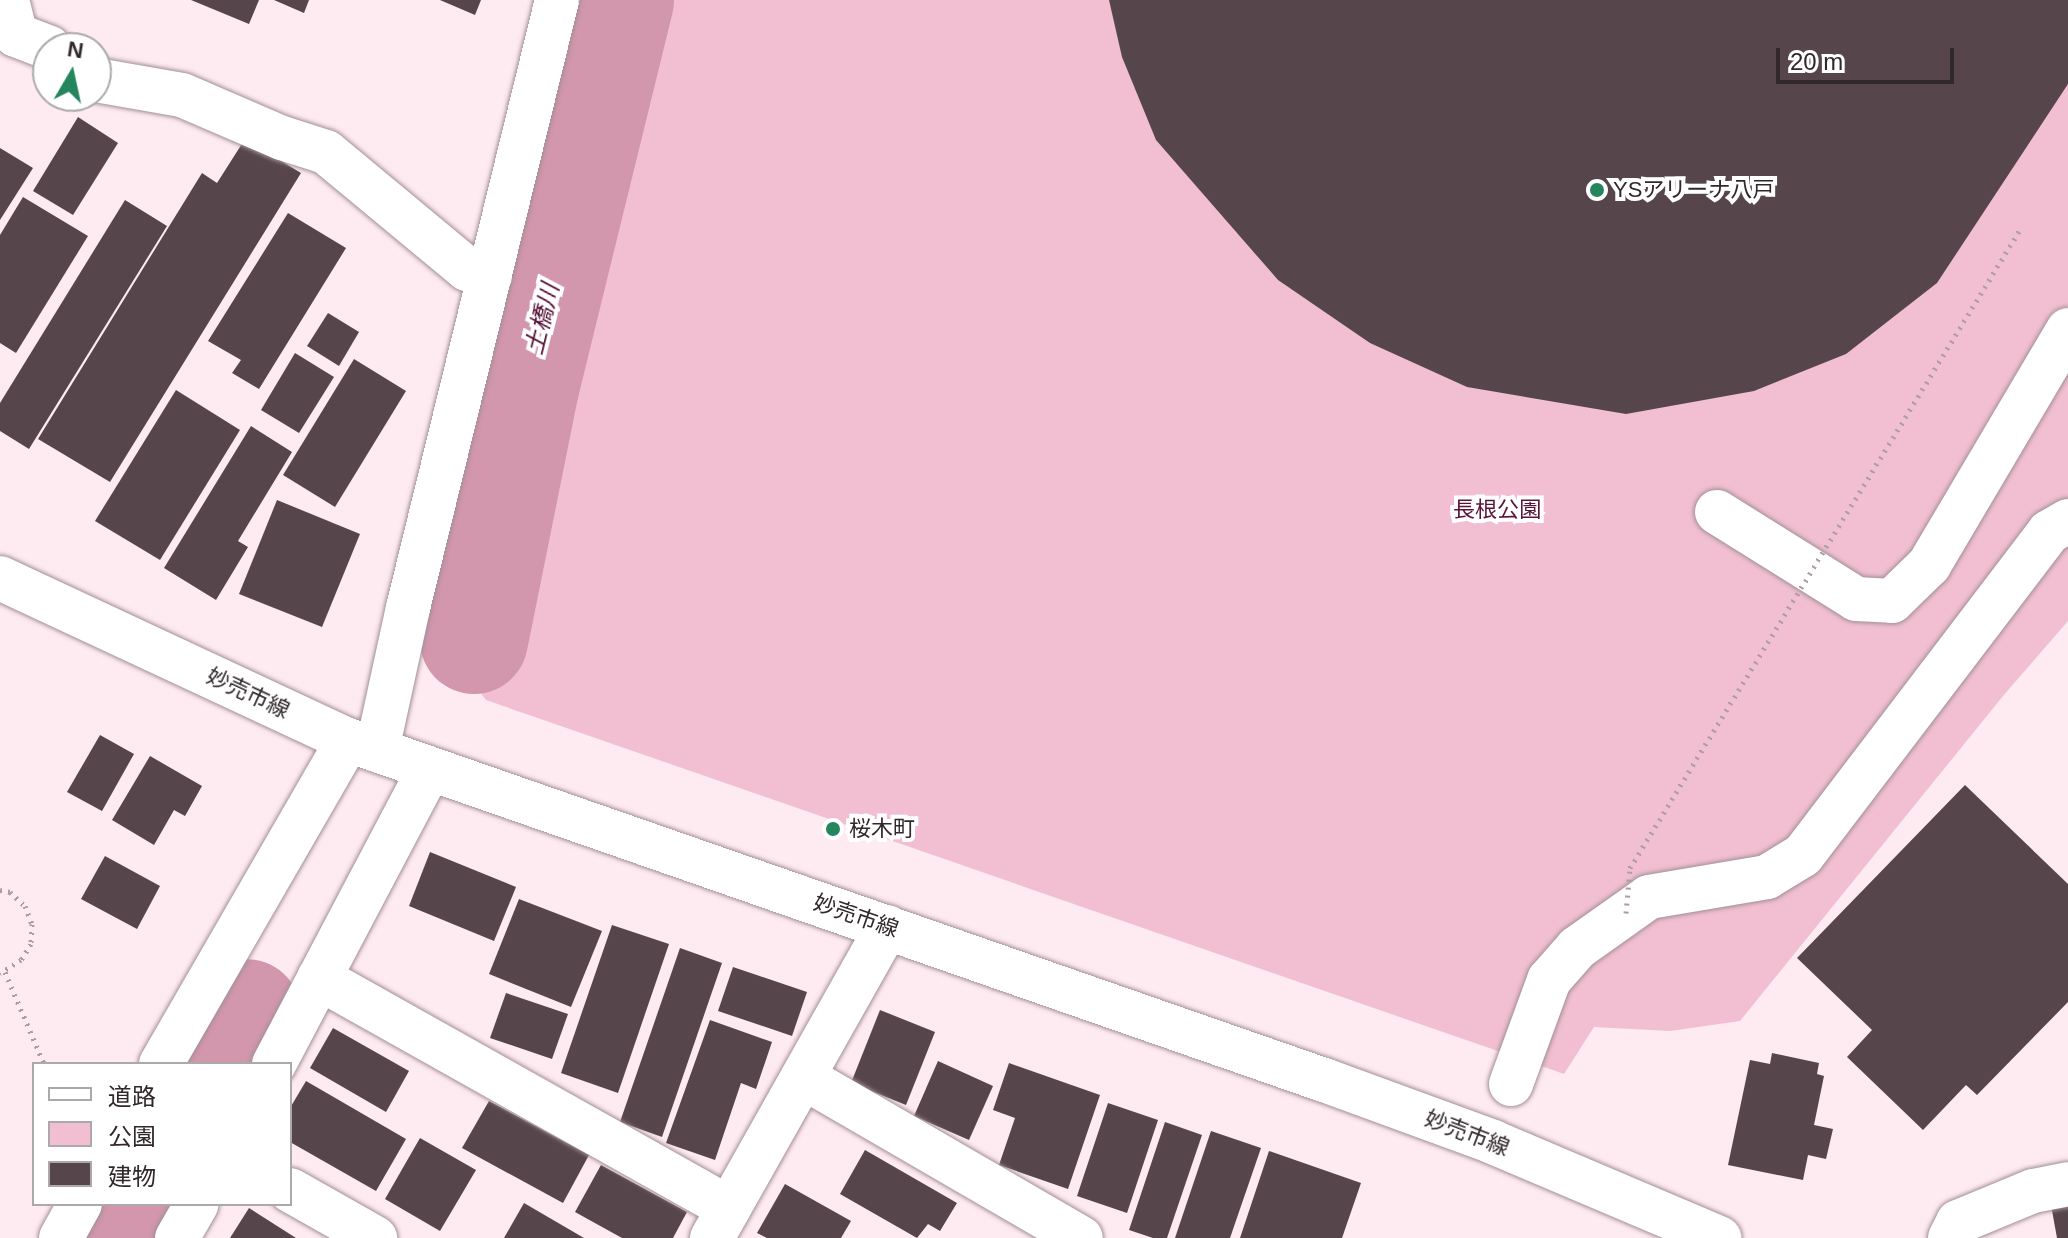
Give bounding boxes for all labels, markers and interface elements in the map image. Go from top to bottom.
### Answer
north arrow [32,32,112,112]
scale bar [1780,32,1958,82]
text: N [66,36,85,63]
text: 20 m [1790,48,1843,75]
place label: YSアリーナ八戸 [1613,177,1774,203]
marker: YSアリーナ八戸 [1588,181,1606,199]
water label: 土橋川 [519,281,565,357]
park label: 長根公園 [1453,497,1541,523]
street label: 妙売市線 [203,662,293,724]
place label: 桜木町 [849,816,915,842]
marker: 桜木町 [824,820,842,838]
street label: 妙売市線 [810,889,902,943]
legend [32,1062,292,1206]
text: 道路 [108,1083,156,1110]
street label: 妙売市線 [1421,1105,1513,1161]
text: 公園 [108,1123,156,1150]
text: 建物 [108,1163,156,1190]

